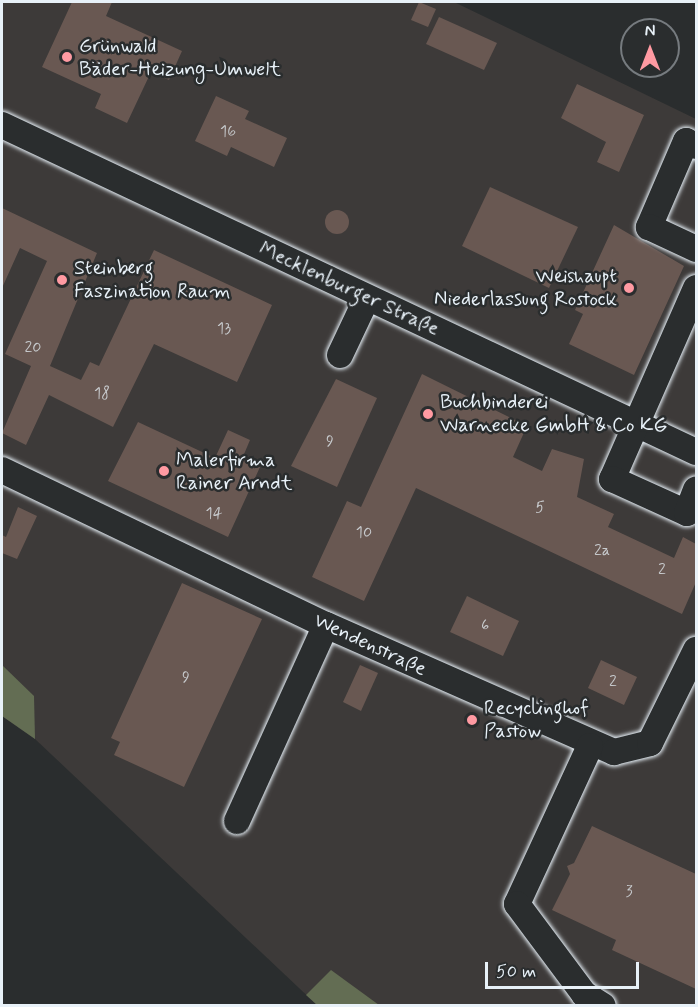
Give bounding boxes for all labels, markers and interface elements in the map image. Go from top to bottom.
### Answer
north arrow [620,18,680,78]
text: N [645,21,655,42]
place label: Grünwald Bäder-Heizung-Umwelt [79,34,281,81]
marker: Grünwald Bäder-Heizung-Umwelt [60,50,74,64]
house number: 16 [220,122,236,142]
street label: Mecklenburger Straße [255,237,443,341]
place label: Steinberg Faszination Raum [74,256,224,303]
place label: Weishaupt Niederlassung Rostock [436,264,617,311]
marker: Steinberg Faszination Raum [55,273,69,287]
marker: Weishaupt Niederlassung Rostock [622,281,636,295]
house number: 13 [217,319,231,339]
house number: 20 [25,338,41,358]
house number: 18 [94,384,110,404]
place label: Buchbinderei Warnecke GmbH & Co KG [440,390,669,437]
marker: Buchbinderei Warnecke GmbH & Co KG [421,407,435,421]
house number: 9 [326,432,334,452]
place label: Malerfirma Rainer Arndt [176,448,292,495]
marker: Malerfirma Rainer Arndt [157,464,171,478]
house number: 5 [535,498,545,518]
house number: 14 [206,504,222,524]
house number: 10 [356,523,372,543]
house number: 2a [594,541,610,561]
house number: 2 [658,560,666,580]
street label: Wendenstraße [310,608,430,682]
house number: 6 [481,616,489,636]
house number: 9 [182,668,190,688]
house number: 2 [609,672,617,692]
place label: Recyclinghof Pastow [484,696,589,743]
marker: Recyclinghof Pastow [465,713,479,727]
house number: 3 [625,882,633,902]
scale bar [488,950,642,988]
text: 50 m [496,960,536,984]

